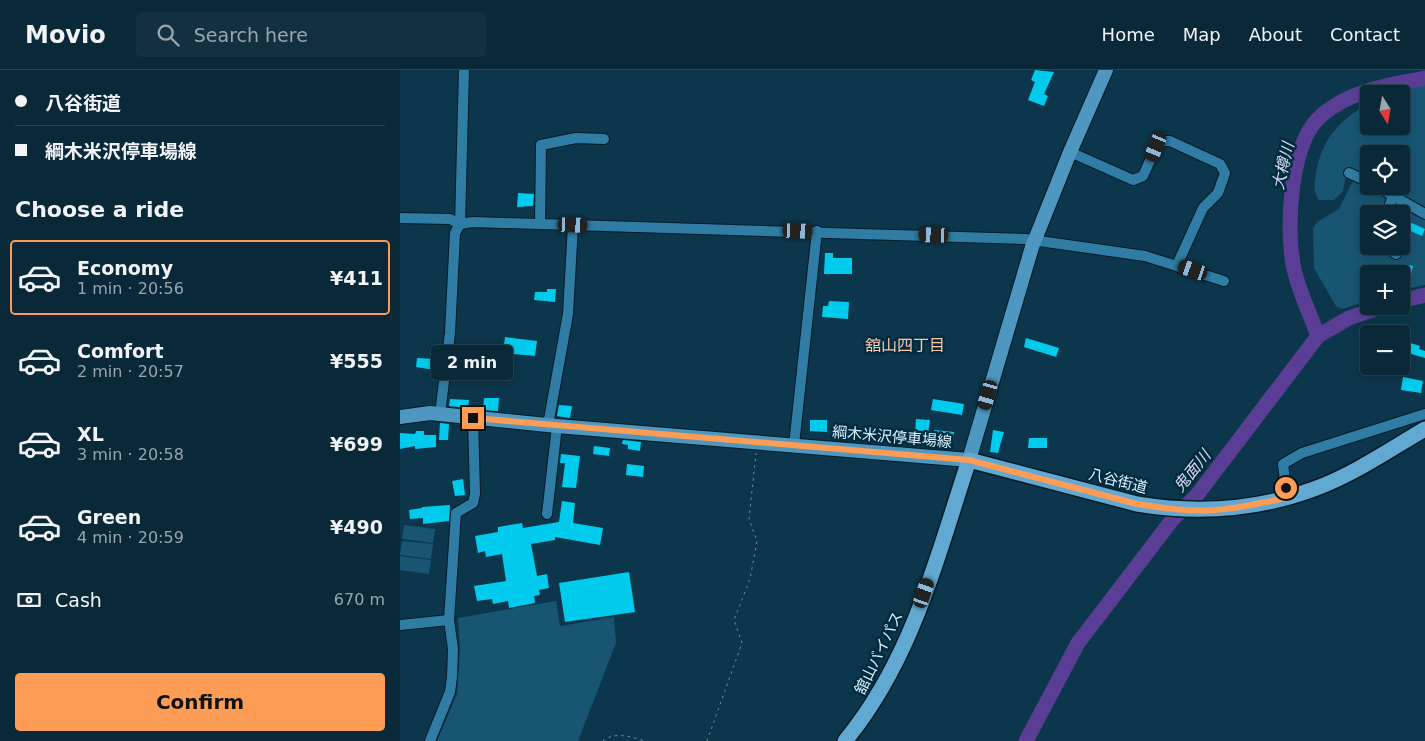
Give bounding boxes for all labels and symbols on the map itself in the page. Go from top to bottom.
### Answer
north arrow [1360,85,1410,135]
car [1143,130,1168,164]
water label: 大樽川 [1268,139,1298,192]
car [557,217,588,233]
car [782,223,813,239]
car [918,227,949,243]
car [1176,258,1209,282]
district label: 舘山四丁目 [865,336,945,355]
callout: 2 min [432,346,514,380]
car [976,379,999,411]
route end [462,407,484,429]
street label: 綱木米沢停車場線 [831,423,953,451]
water label: 鬼面川 [1170,445,1216,496]
street label: 八谷街道 [1087,465,1149,497]
route start [1275,477,1297,499]
car [912,576,935,610]
street label: 舘山バイパス [851,609,907,697]

